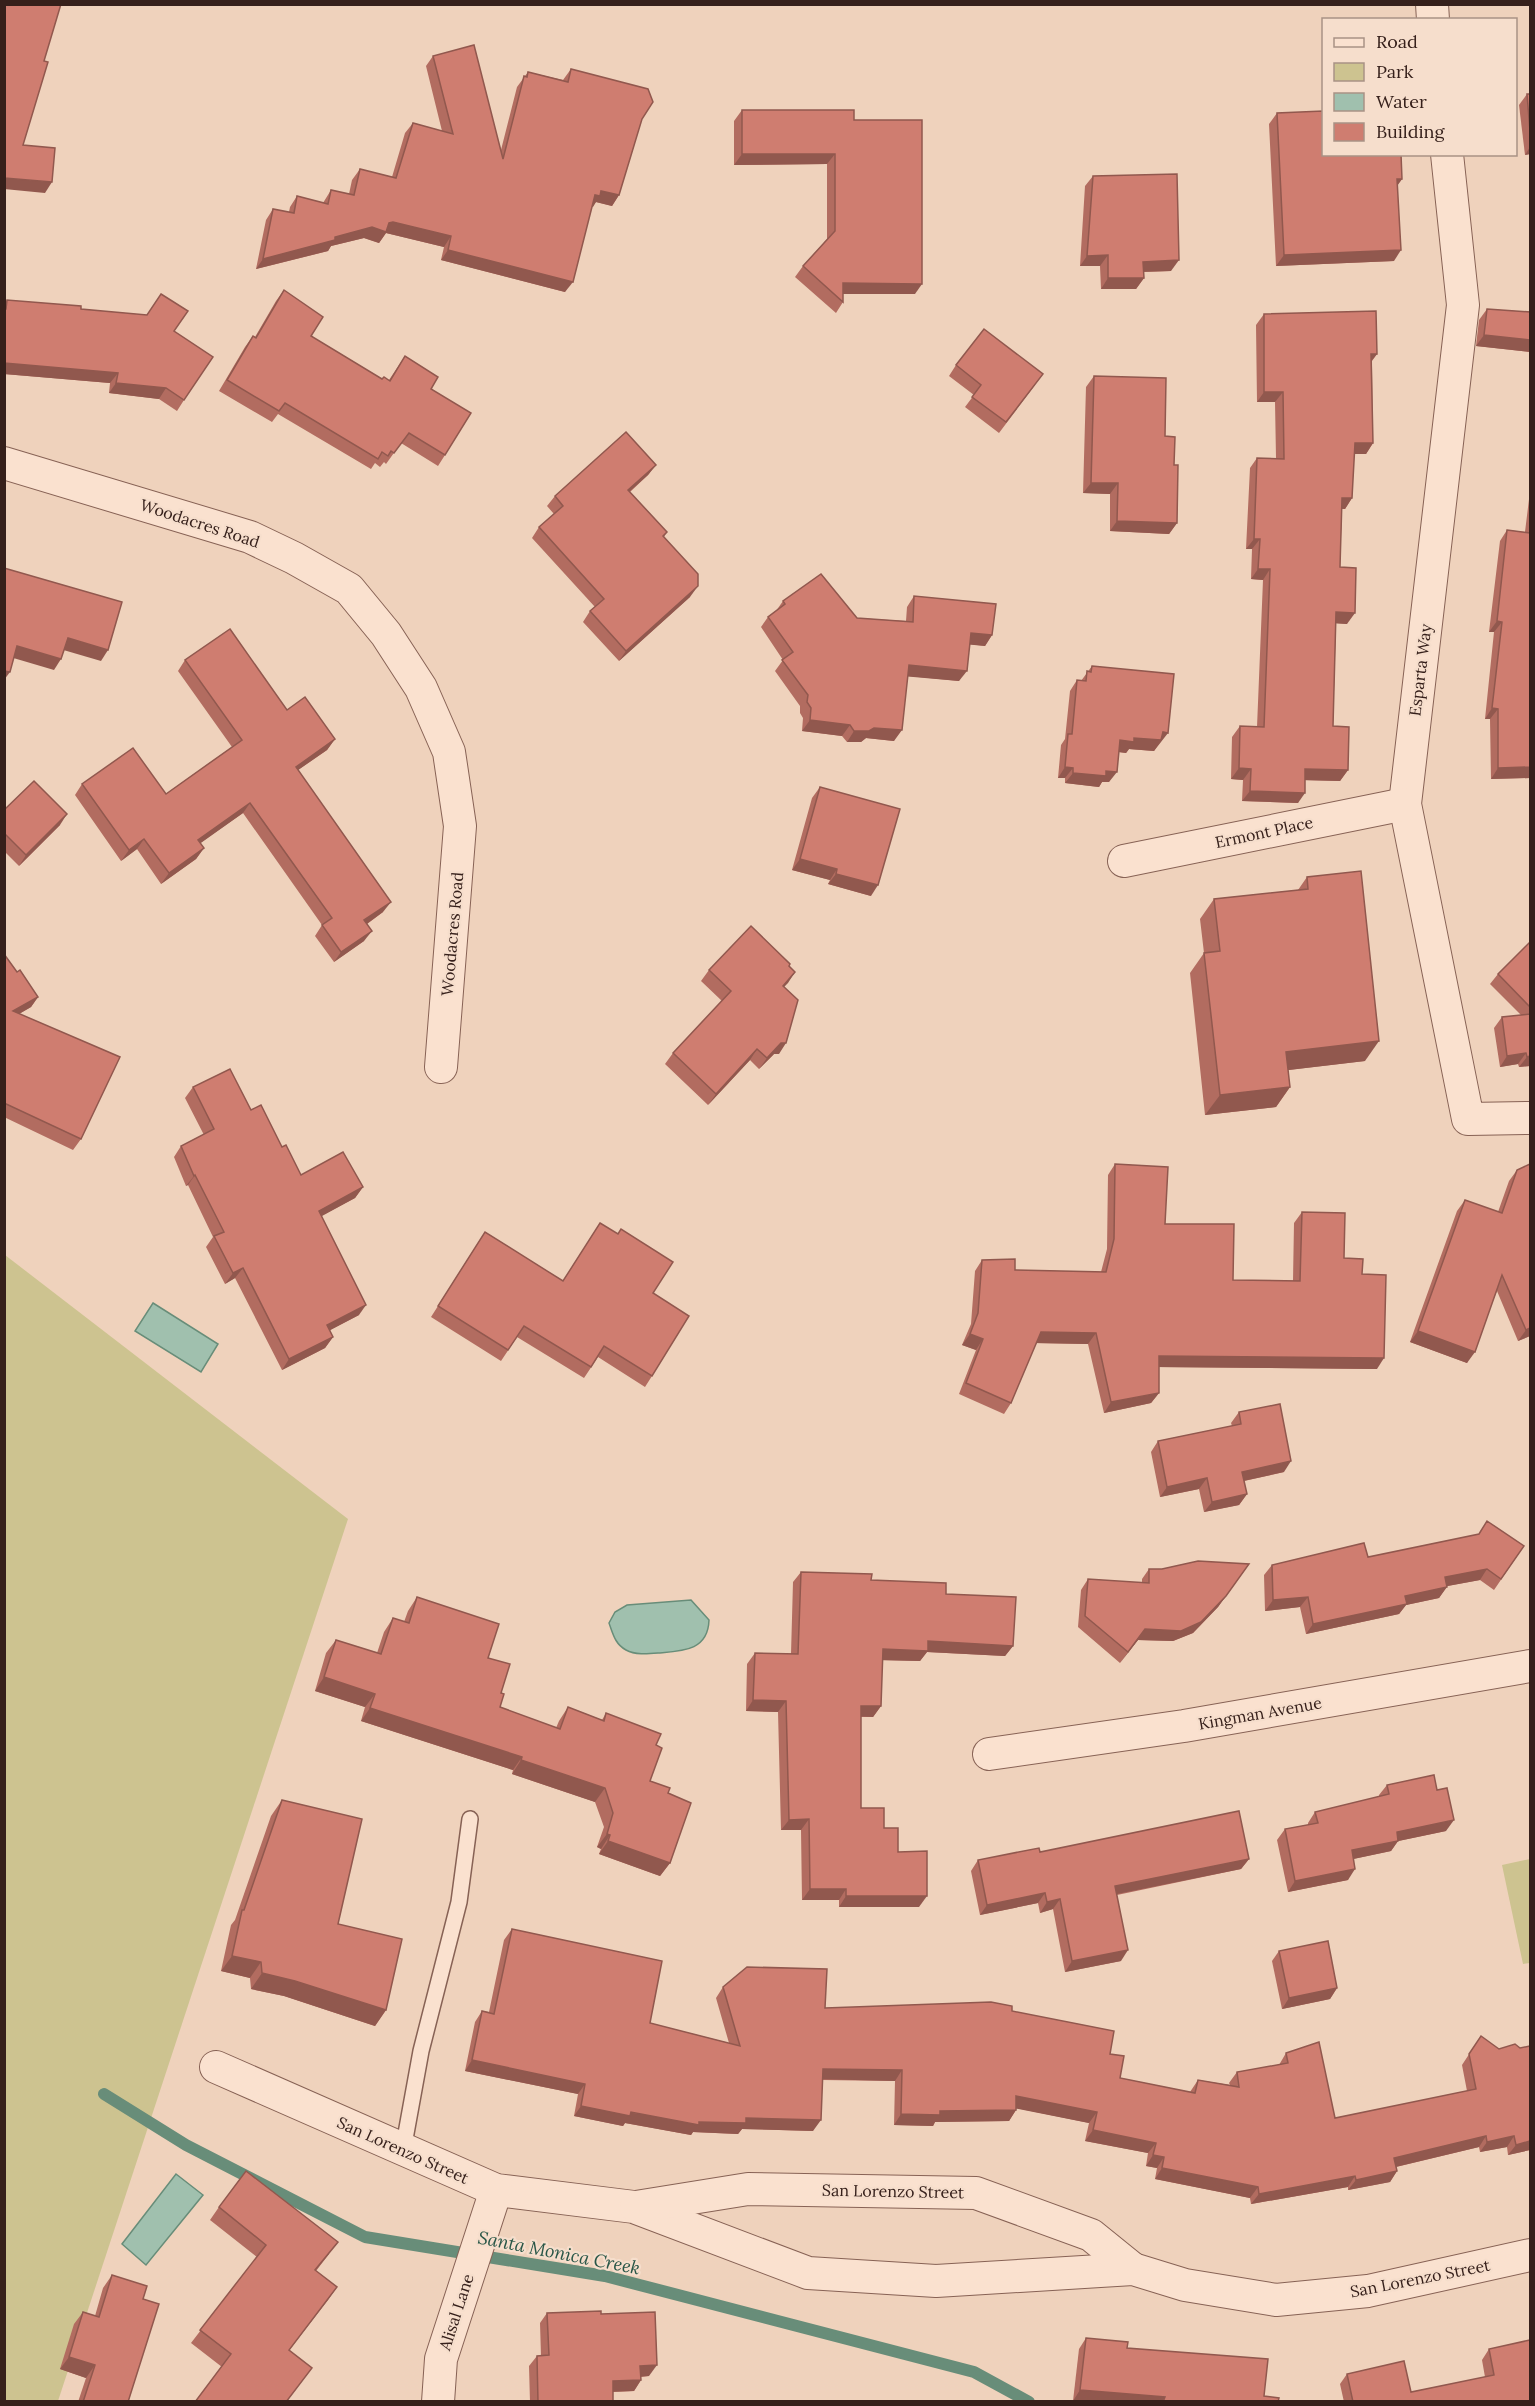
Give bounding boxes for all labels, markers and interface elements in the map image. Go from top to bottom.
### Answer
legend [1322,18,1517,156]
text: Road [1376,30,1418,53]
text: Park [1376,60,1414,83]
text: Water [1376,90,1427,113]
text: Building [1376,120,1446,143]
street label: Woodacres Road [138,494,263,552]
street label: Esparta Way [1404,622,1436,717]
street label: Ermont Place [1213,812,1315,852]
street label: Woodacres Road [437,871,467,997]
street label: Kingman Avenue [1197,1692,1323,1734]
street label: San Lorenzo Street [334,2112,473,2188]
street label: San Lorenzo Street [822,2180,965,2202]
water label: Santa Monica Creek [476,2225,642,2280]
street label: San Lorenzo Street [1348,2254,1492,2301]
street label: Alisal Lane [434,2271,478,2354]

